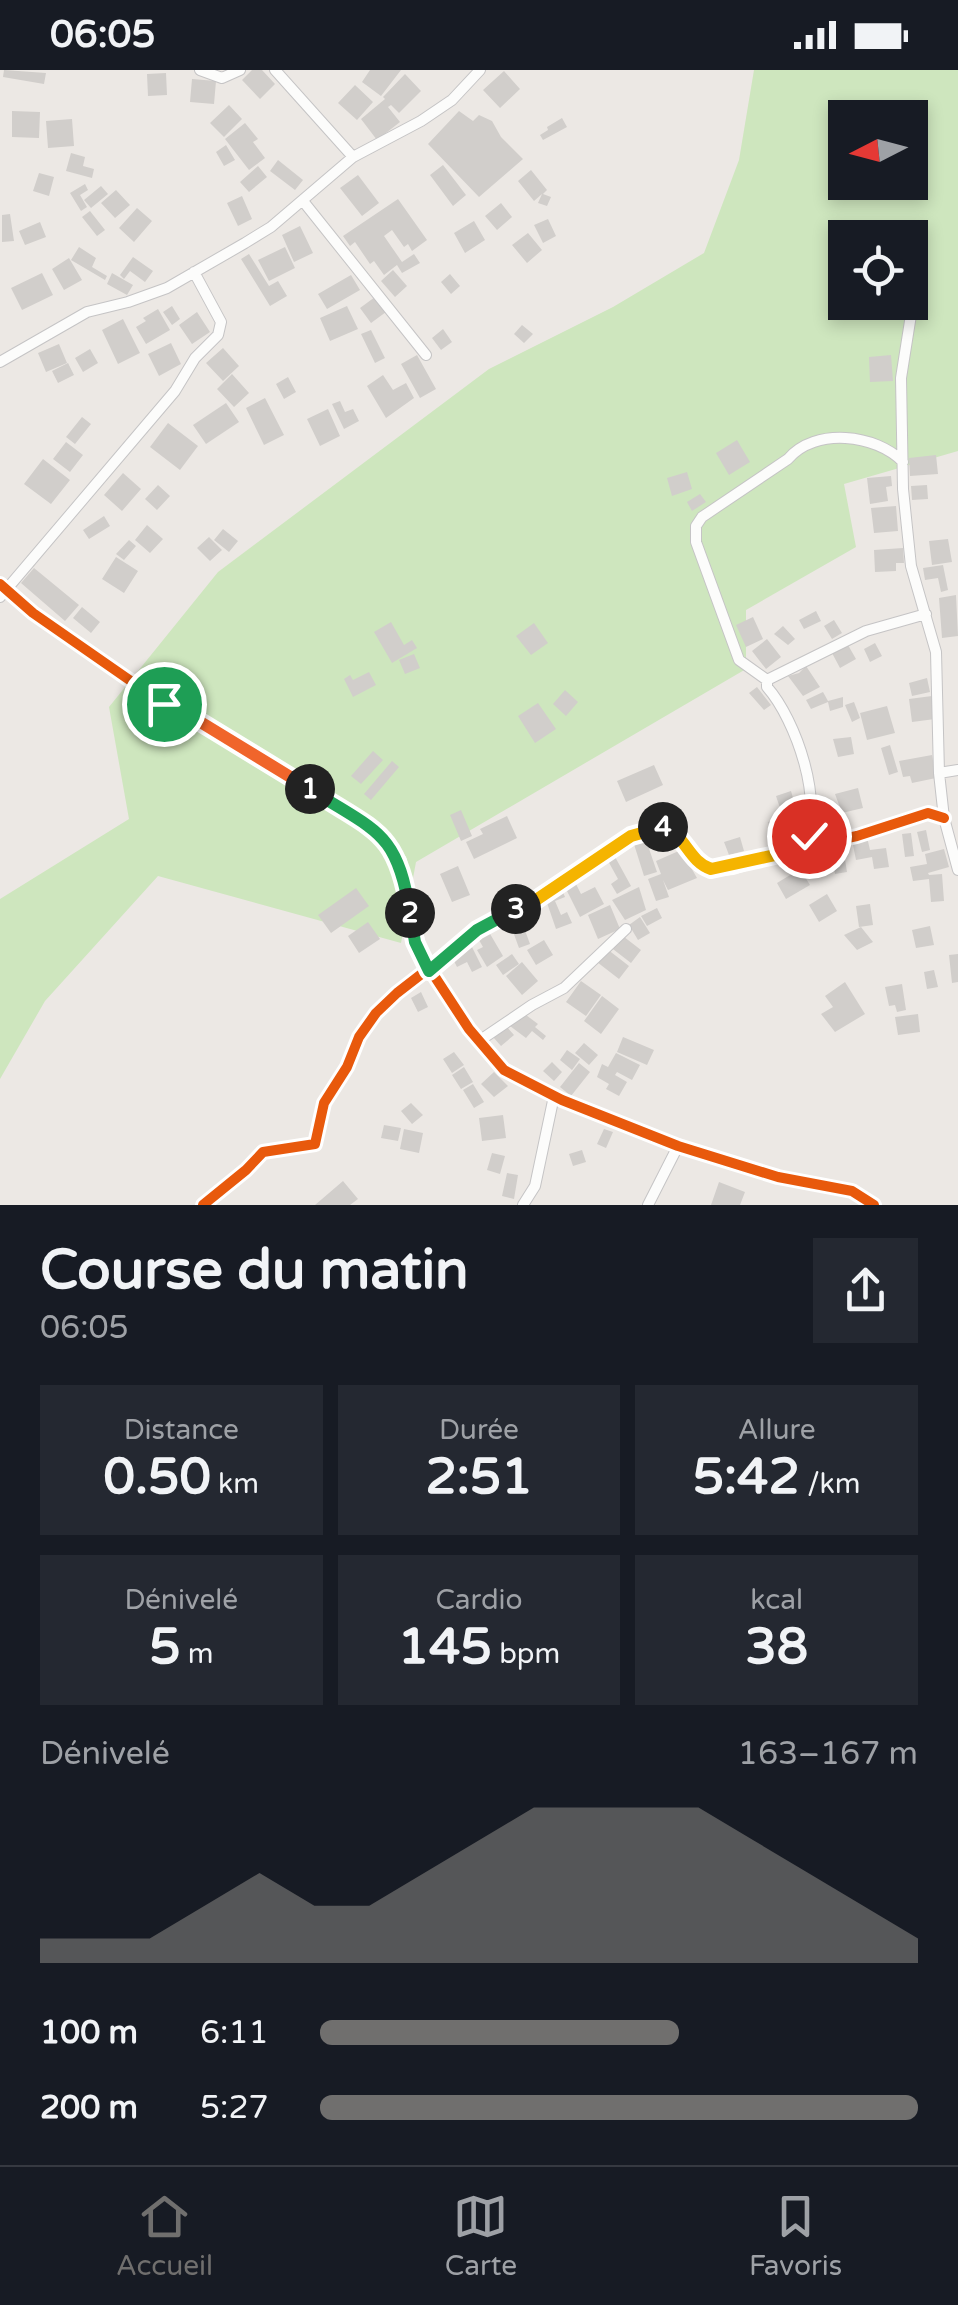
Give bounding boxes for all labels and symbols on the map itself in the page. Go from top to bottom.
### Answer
north arrow [828,100,928,200]
pin [122,662,207,747]
pin: 1 [285,764,335,814]
pin [767,794,852,879]
pin: 4 [638,802,688,852]
pin: 3 [491,884,541,934]
pin: 2 [385,888,435,938]

